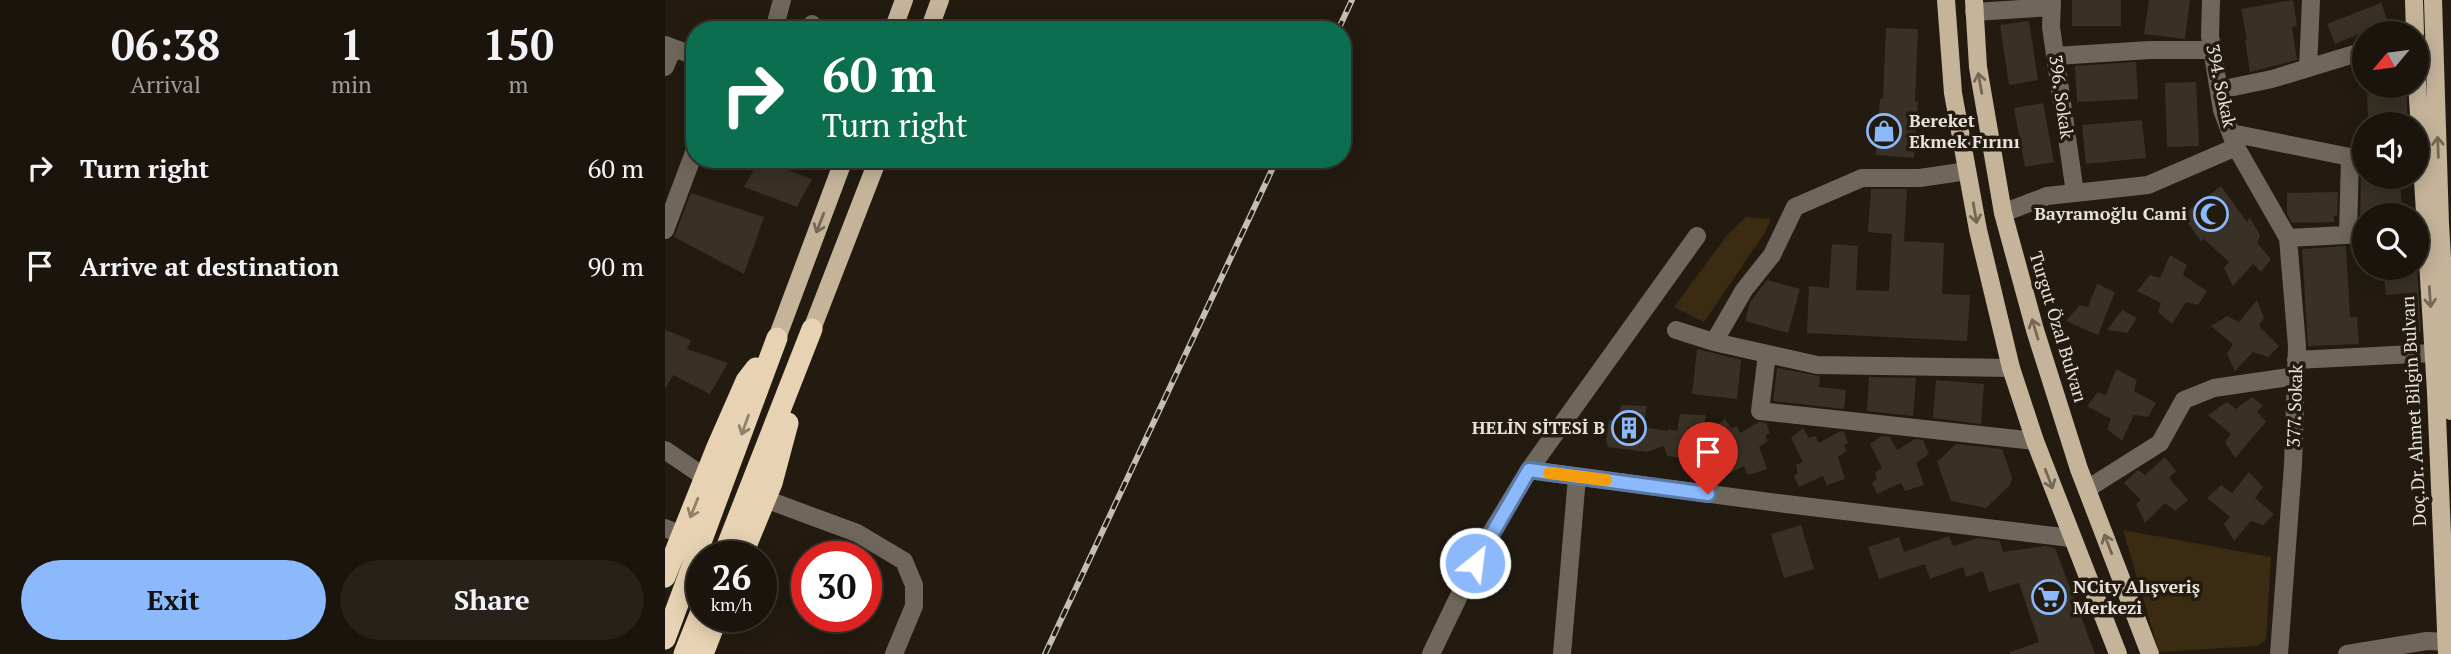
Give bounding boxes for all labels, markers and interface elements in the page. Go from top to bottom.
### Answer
text: 06:38 [111,16,220,72]
text: 1 [340,16,363,72]
text: 150 [483,16,554,72]
north arrow [2352,21,2429,98]
map controls [2352,21,2429,280]
text: 60 m [822,41,936,106]
street label: 394. Sokak [2201,42,2243,130]
icon: right [707,49,798,140]
street label: 396. Sokak [2044,53,2080,141]
text: Arrival [130,69,201,100]
text: min [331,69,372,100]
text: m [508,69,528,100]
one-way arrow [1973,73,1987,95]
text: Turn right [822,104,968,146]
place label: Bereket Ekmek Fırını [1909,108,2020,153]
shop icon: Bereket Ekmek Fırını [1865,112,1903,150]
button: sound [2352,112,2429,189]
one-way arrow [2431,136,2444,159]
icon: right [21,149,59,187]
text: Turn right [80,151,209,185]
text: 60 m [588,151,644,185]
mosque icon: Bayramoğlu Cami [2192,195,2230,233]
one-way arrow [1969,201,1982,224]
place label: Bayramoğlu Cami [2034,201,2187,225]
button: search [2352,203,2429,280]
one-way arrow [813,212,826,234]
icon: arrive [21,247,59,285]
street label: Turgut Özal Bulvarı [2025,248,2093,405]
text: Arrive at destination [80,249,339,283]
text: 90 m [588,249,644,283]
one-way arrow [2423,285,2436,308]
street label: Doç.Dr. Ahmet Bilgin Bulvarı [2395,295,2431,527]
one-way arrow [2028,318,2041,340]
street label: 377. Sokak [2281,363,2307,448]
building icon: HELİN SİTESİ B [1610,409,1648,447]
one-way arrow [738,413,750,435]
place label: HELİN SİTESİ B [1472,415,1605,439]
pin [1678,422,1738,494]
icon: arrive [1689,433,1727,471]
one-way arrow [2044,467,2056,489]
one-way arrow [686,496,699,518]
position arrow [1438,526,1512,600]
one-way arrow [2101,534,2114,556]
speed limit sign: 30 [791,541,882,632]
text: 26 [712,554,751,600]
button: Exit [21,560,326,640]
button: Share [340,560,644,640]
place label: NCity Alışveriş Merkezi [2073,574,2200,619]
supermarket icon: NCity Alışveriş Merkezi [2030,578,2068,616]
text: km/h [711,592,752,616]

